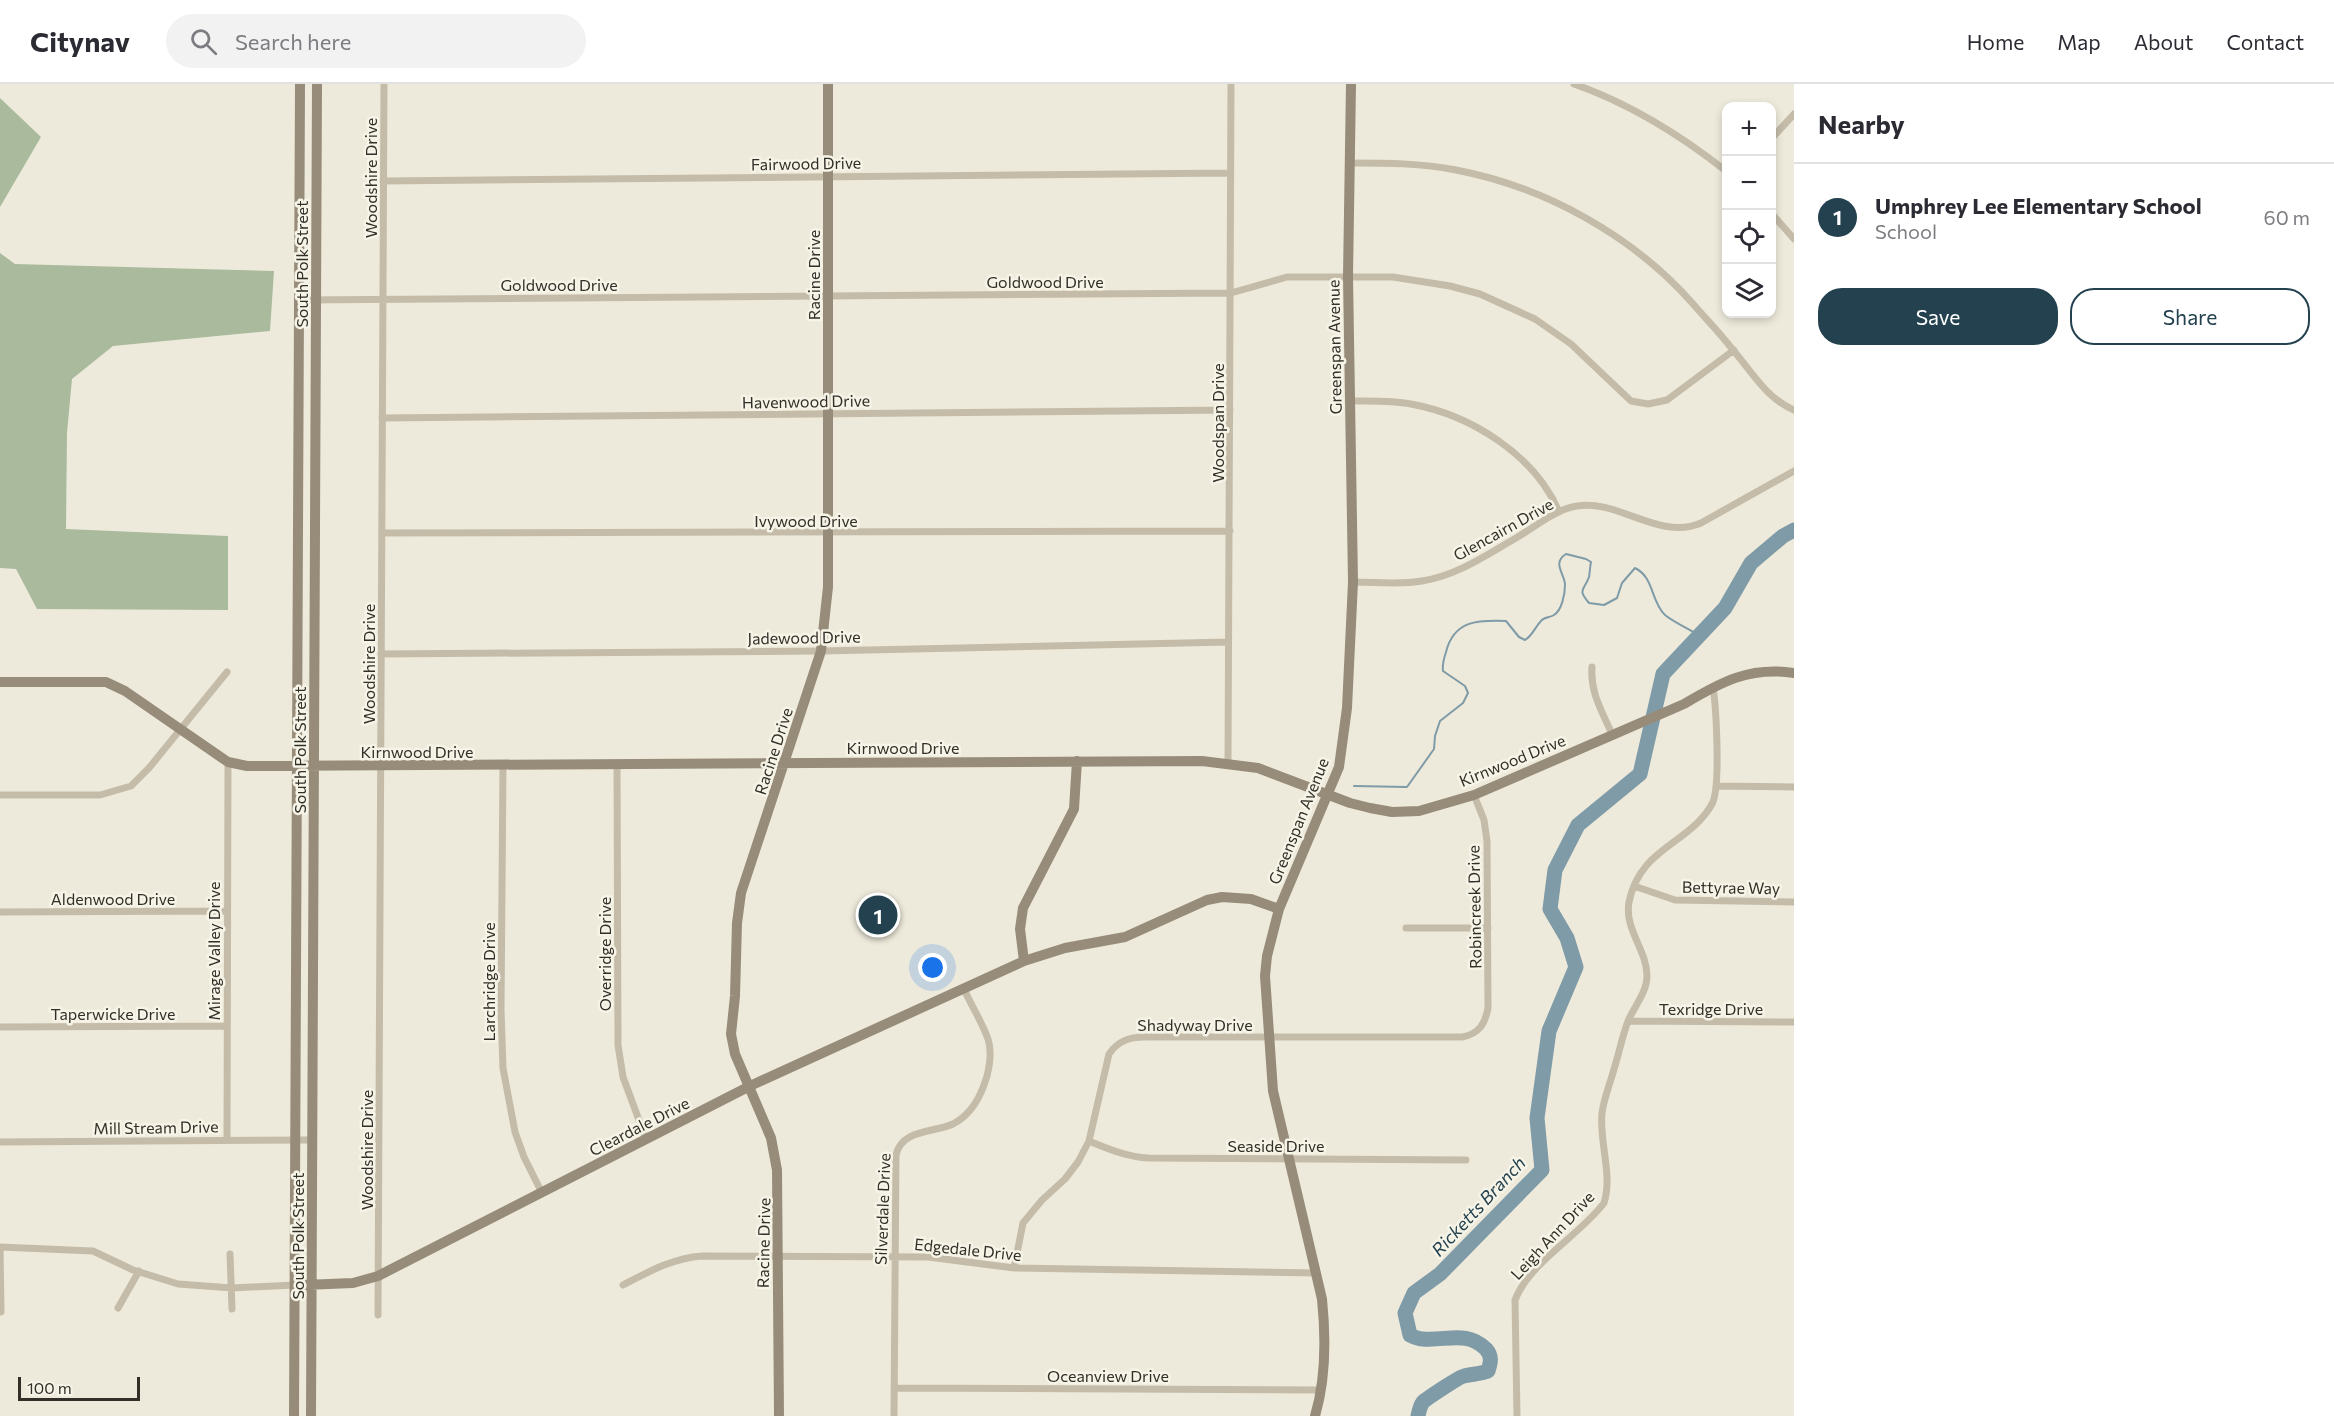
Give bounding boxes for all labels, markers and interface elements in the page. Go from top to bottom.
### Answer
search box [166,14,586,68]
text: Citynav [30,24,130,58]
icon: search [187,25,220,58]
text: Search here [235,28,351,55]
text: Home [1967,29,2024,54]
text: Map [2057,29,2101,54]
text: About [2134,29,2193,54]
text: Contact [2226,29,2304,54]
map controls [1722,102,1776,318]
button: + [1722,102,1776,156]
text: Nearby [1818,108,1905,139]
street label: Woodshire Drive [361,118,380,238]
street label: Fairwood Drive [751,153,861,173]
button: − [1722,156,1776,210]
text: Umphrey Lee Elementary School [1875,192,2202,219]
street label: South Polk Street [292,200,311,328]
text: 1 [1833,205,1842,229]
text: 60 m [2264,205,2310,229]
button: locate [1722,210,1776,264]
text: School [1875,219,1937,243]
street label: Racine Drive [804,230,823,320]
button: layers [1722,264,1776,318]
street label: Goldwood Drive [986,272,1104,291]
street label: Goldwood Drive [500,275,618,294]
street label: Greenspan Avenue [1323,280,1345,414]
button: Save [1818,288,2058,345]
button: Share [2070,288,2310,345]
street label: Woodspan Drive [1208,363,1227,483]
street label: Havenwood Drive [742,390,870,412]
street label: Glencairn Drive [1450,494,1556,564]
street label: Ivywood Drive [754,511,858,530]
street label: Woodshire Drive [359,604,378,724]
street label: Jadewood Drive [747,627,861,647]
street label: South Polk Street [290,686,309,814]
street label: Racine Drive [750,705,796,797]
street label: Kirnwood Drive [1456,730,1568,790]
street label: Kirnwood Drive [847,738,959,757]
street label: Kirnwood Drive [361,742,473,761]
street label: Greenspan Avenue [1264,755,1332,887]
street label: Robincreek Drive [1463,845,1485,969]
street label: Bettyrae Way [1682,877,1780,897]
street label: Mirage Valley Drive [204,882,223,1020]
street label: Aldenwood Drive [51,889,175,908]
pin: 1 [858,892,898,938]
street label: Overridge Drive [595,897,614,1011]
street label: Larchridge Drive [479,922,498,1042]
your location [918,953,947,982]
street label: Texridge Drive [1659,999,1763,1018]
street label: Taperwicke Drive [51,1004,175,1023]
street label: Shadyway Drive [1137,1015,1253,1034]
street label: Woodshire Drive [357,1090,376,1210]
street label: Cleardale Drive [586,1093,692,1159]
street label: Mill Stream Drive [93,1116,219,1138]
street label: Seaside Drive [1228,1136,1324,1155]
water label: Ricketts Branch [1426,1152,1530,1260]
street label: Silverdale Drive [871,1153,893,1265]
street label: South Polk Street [288,1172,307,1300]
street label: Leigh Ann Drive [1506,1187,1598,1283]
street label: Racine Drive [753,1198,773,1288]
street label: Edgedale Drive [914,1234,1022,1264]
street label: Oceanview Drive [1047,1366,1169,1385]
scale bar [18,1374,140,1402]
text: 100 m [27,1378,72,1397]

